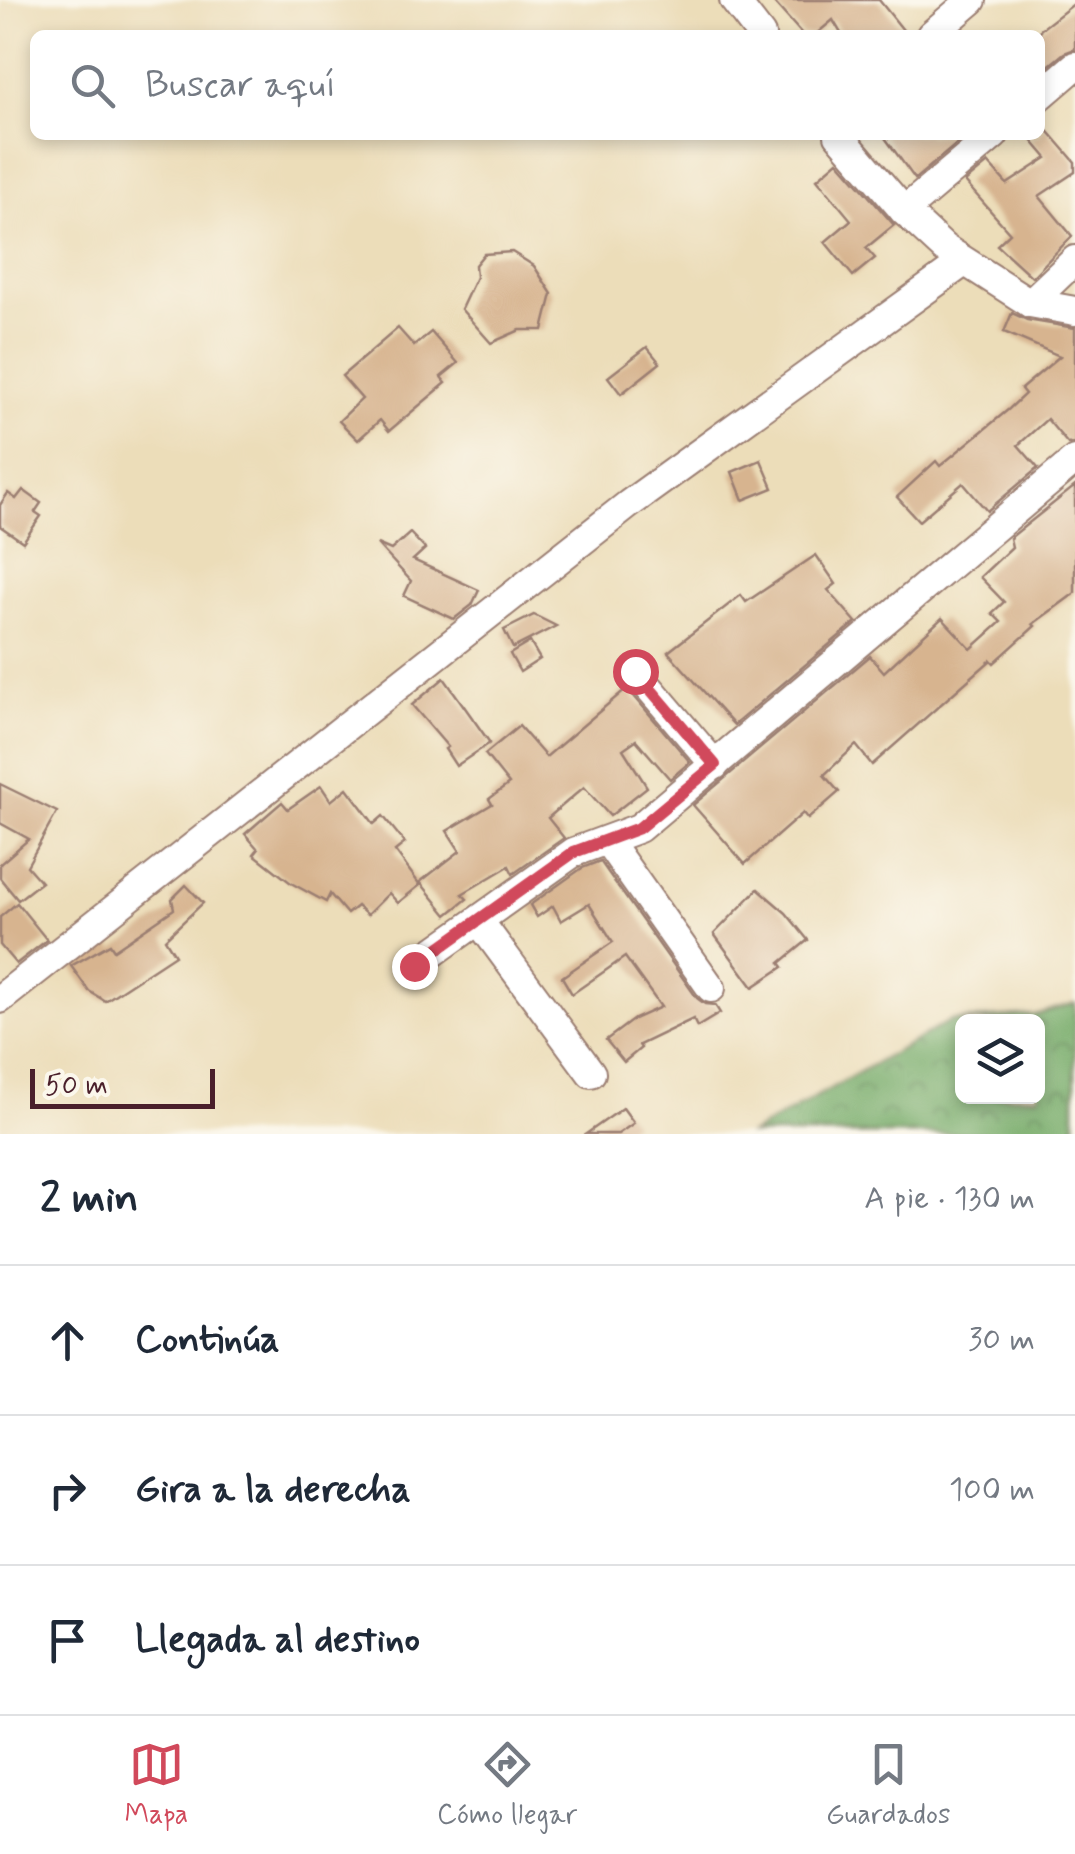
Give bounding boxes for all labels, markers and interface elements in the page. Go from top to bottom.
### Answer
search box [30,30,1045,140]
icon: search [65,58,120,113]
text: Buscar aquí [145,61,336,110]
route start [613,649,659,695]
route end [392,944,438,990]
map controls [955,1014,1045,1104]
button: layers [955,1014,1045,1104]
scale bar [30,1064,215,1108]
text: 50 m [45,1068,108,1105]
text: 2 min [40,1172,139,1227]
text: A pie · 130 m [864,1178,1035,1220]
icon: ahead [40,1313,95,1368]
text: Continúa [135,1316,280,1365]
text: 30 m [968,1319,1035,1361]
icon: right [40,1463,95,1518]
text: Gira a la derecha [135,1466,411,1515]
text: 100 m [949,1469,1035,1511]
icon: arrive [40,1613,95,1668]
text: Llegada al destino [135,1616,420,1665]
tab: Mapa [124,1737,188,1834]
tab: Cómo llegar [437,1737,577,1834]
tab: Guardados [826,1737,951,1834]

